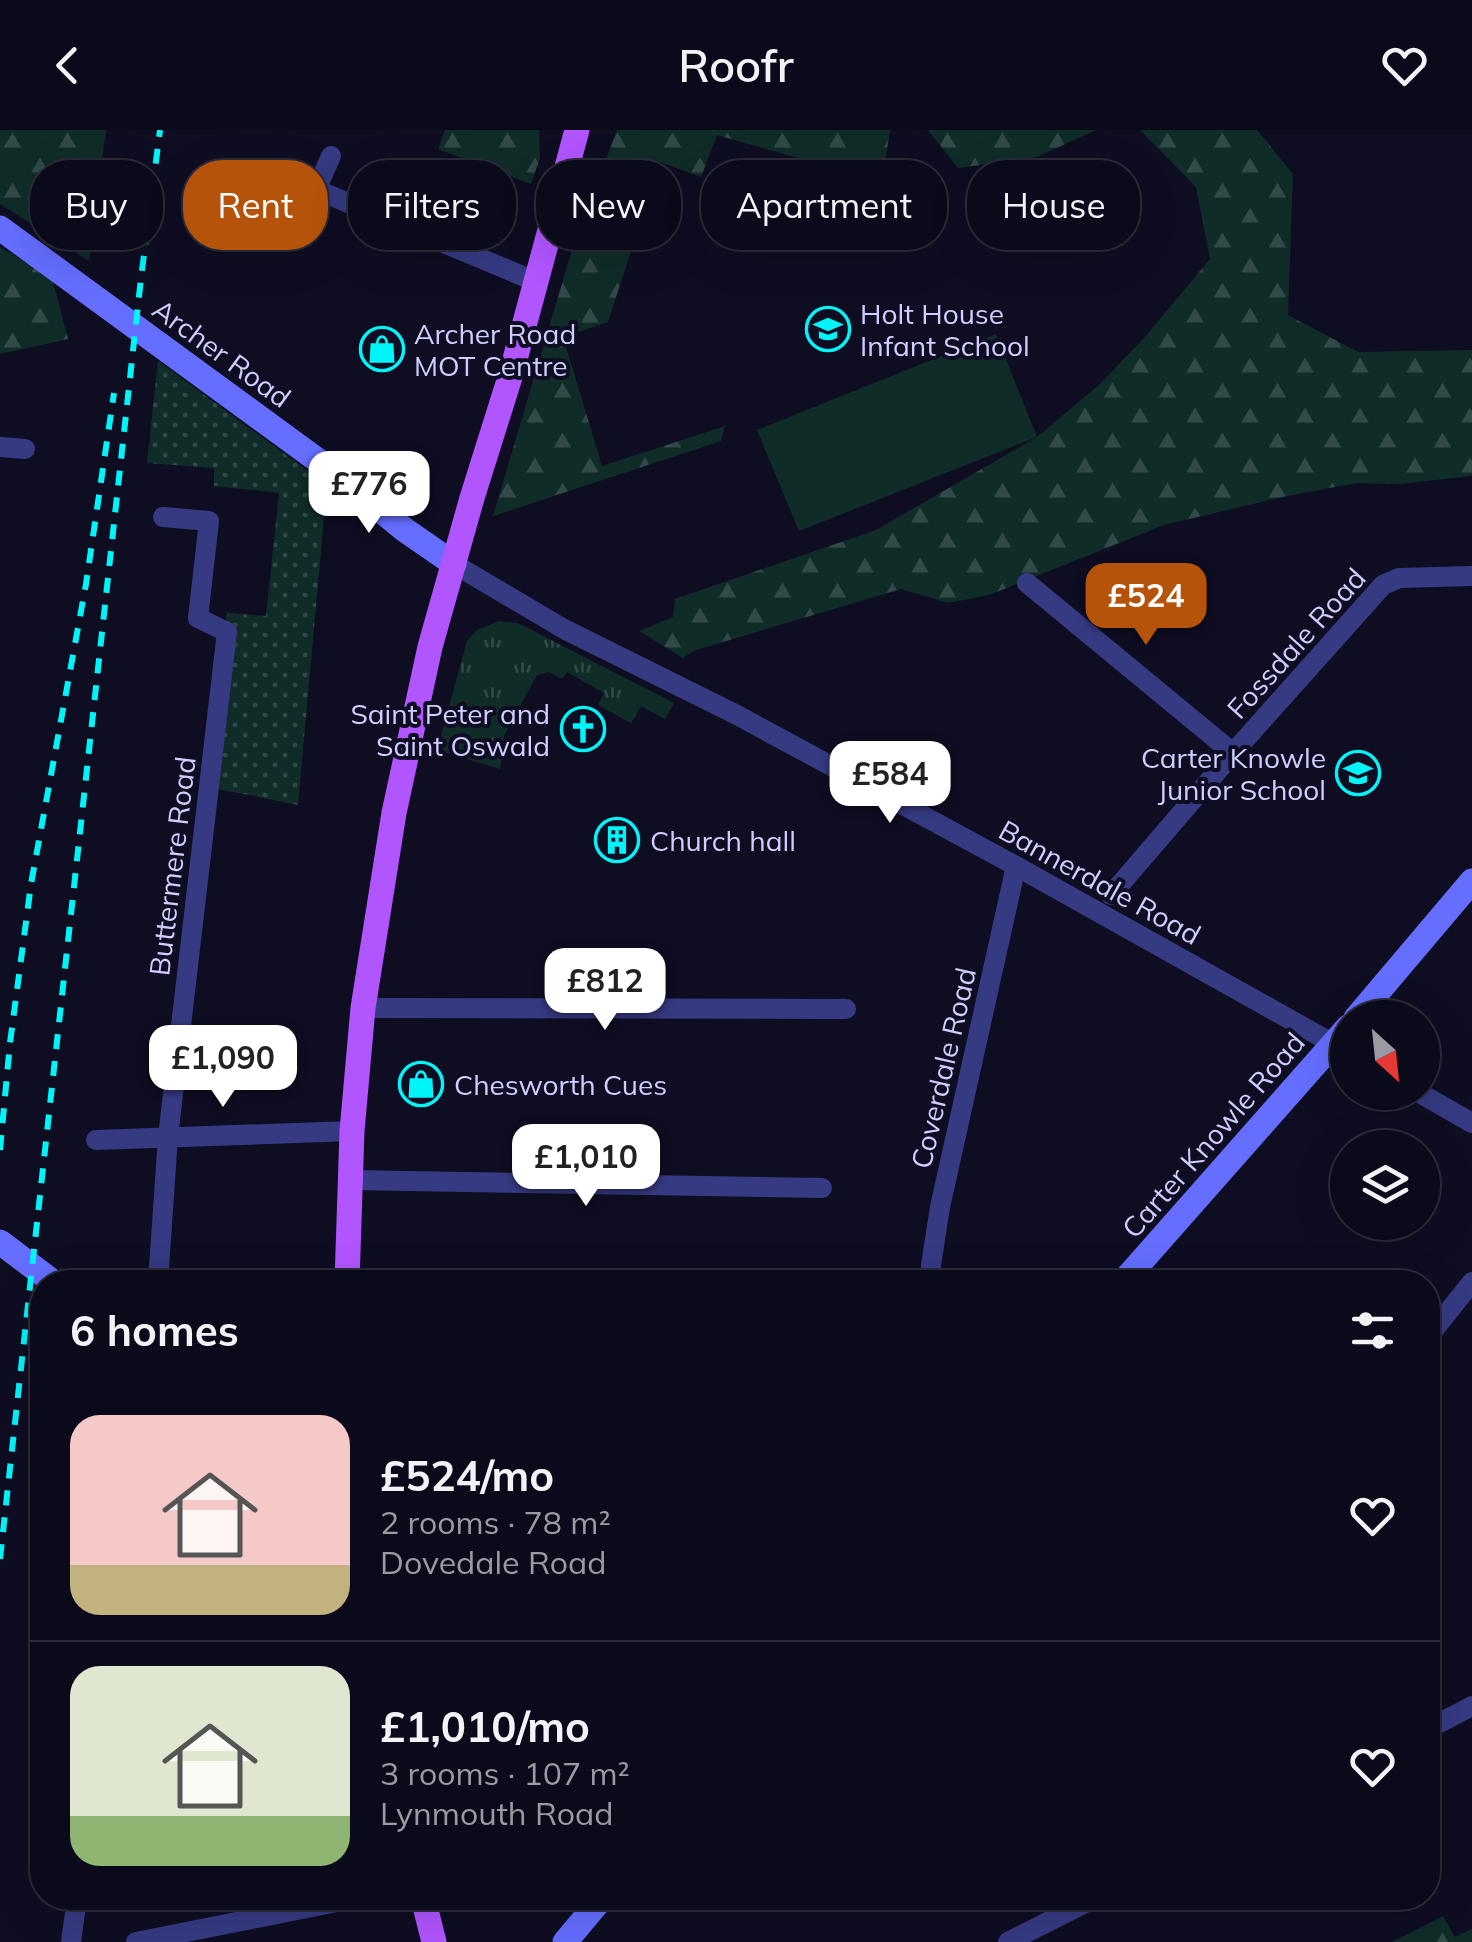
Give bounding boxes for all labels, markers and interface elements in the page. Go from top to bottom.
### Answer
text: Roofr [678,37,794,93]
icon: back [40,38,95,93]
icon: heart [1377,38,1432,93]
chip: Buy [30,160,163,250]
chip: Rent [183,160,328,250]
chip: Filters [348,160,516,250]
chip: New [536,160,681,250]
chip: Apartment [701,160,947,250]
chip: House [967,160,1140,250]
street label: Archer Road [146,291,298,415]
place label: Holt House Infant School [860,296,1030,363]
school or university icon: Holt House Infant School [805,306,851,352]
place label: Archer Road MOT Centre [414,316,576,383]
shop icon: Archer Road MOT Centre [359,326,405,372]
pin: £776 [310,451,428,536]
text: £776 [331,463,407,503]
street label: Fossdale Road [1219,561,1373,725]
pin: £524 [1087,563,1205,648]
text: £524 [1108,575,1184,615]
place label: Saint Peter and Saint Oswald [350,696,550,763]
church icon: Saint Peter and Saint Oswald [560,706,606,752]
place label: Carter Knowle Junior School [1141,740,1326,807]
pin: £584 [831,741,949,826]
school or university icon: Carter Knowle Junior School [1335,750,1381,796]
text: £584 [852,753,928,793]
street label: Buttermere Road [141,754,203,978]
street label: Bannerdale Road [993,812,1207,952]
building icon: Church hall [594,817,640,863]
place label: Church hall [650,823,796,858]
pin: £812 [546,948,664,1033]
text: £812 [567,960,643,1000]
street label: Coverdale Road [903,964,983,1172]
north arrow [1330,1000,1440,1110]
map controls [1330,1000,1440,1240]
pin: £1,090 [142,1025,304,1110]
street label: Carter Knowle Road [1114,1025,1312,1245]
text: £1,090 [171,1037,275,1077]
shop icon: Chesworth Cues [398,1061,444,1107]
place label: Chesworth Cues [454,1067,667,1102]
pin: £1,010 [505,1124,667,1209]
button: layers [1330,1130,1440,1240]
text: £1,010 [534,1136,638,1176]
icon: filters [1345,1303,1400,1358]
text: 6 homes [70,1304,239,1357]
text: £524/mo [380,1449,554,1502]
icon: home [150,1455,270,1575]
icon: heart [1345,1488,1400,1543]
text: 2 rooms · 78 m² [380,1502,611,1542]
text: Dovedale Road [380,1542,606,1582]
text: £1,010/mo [380,1700,590,1753]
icon: home [150,1706,270,1826]
icon: heart [1345,1739,1400,1794]
text: 3 rooms · 107 m² [380,1753,630,1793]
text: Lynmouth Road [380,1793,613,1833]

